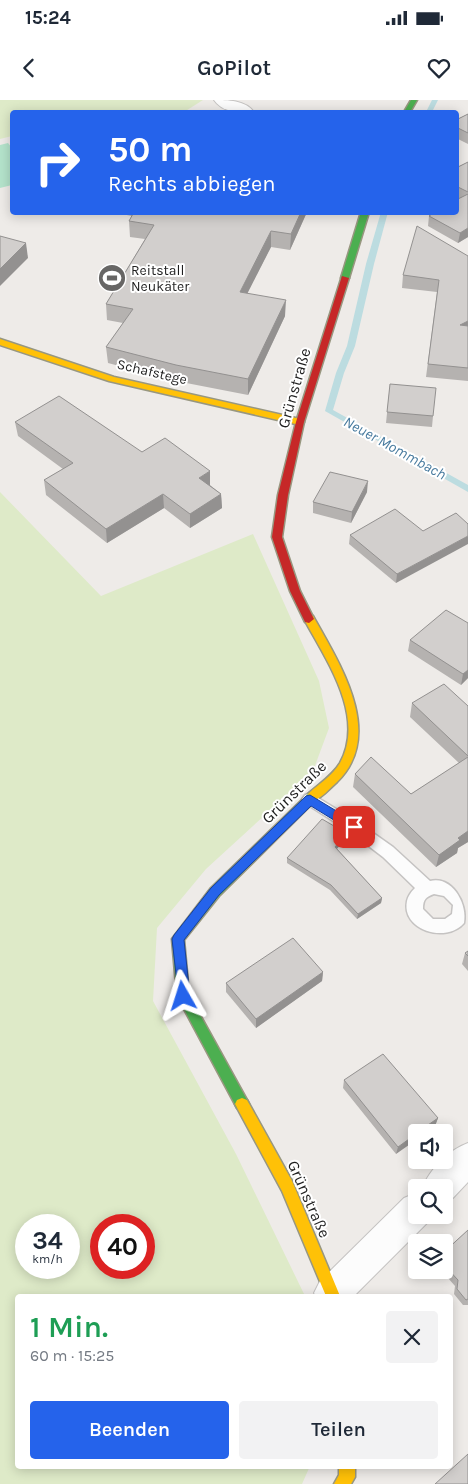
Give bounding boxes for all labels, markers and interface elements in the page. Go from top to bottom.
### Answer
text: 15:24 [25,7,71,29]
icon: back [15,54,43,82]
icon: heart [425,54,453,82]
text: GoPilot [197,55,271,81]
text: 50 m [108,129,193,170]
icon: right [25,130,90,195]
text: Rechts abbiegen [108,171,276,197]
place label: Reitstall Neukäter [131,262,190,295]
sports icon: Reitstall Neukäter [97,263,127,293]
street label: Grünstraße [274,346,314,430]
street label: Schafstege [115,356,189,388]
water label: Neuer Mommbach [341,412,449,484]
street label: Grünstraße [258,757,330,827]
pin [333,806,375,848]
icon: arrive [340,813,368,841]
position arrow [156,969,208,1021]
map controls [408,1124,453,1279]
button: sound [408,1124,453,1169]
street label: Grünstraße [284,1157,334,1241]
button: search [408,1179,453,1224]
speed limit sign: 40 [90,1214,155,1279]
text: 34 [32,1226,63,1255]
button: layers [408,1234,453,1279]
text: km/h [32,1252,63,1266]
text: 1 Min. [30,1309,108,1345]
button: close [386,1311,438,1363]
text: 60 m · 15:25 [30,1346,114,1365]
button: Beenden [30,1401,229,1459]
button: Teilen [239,1401,438,1459]

